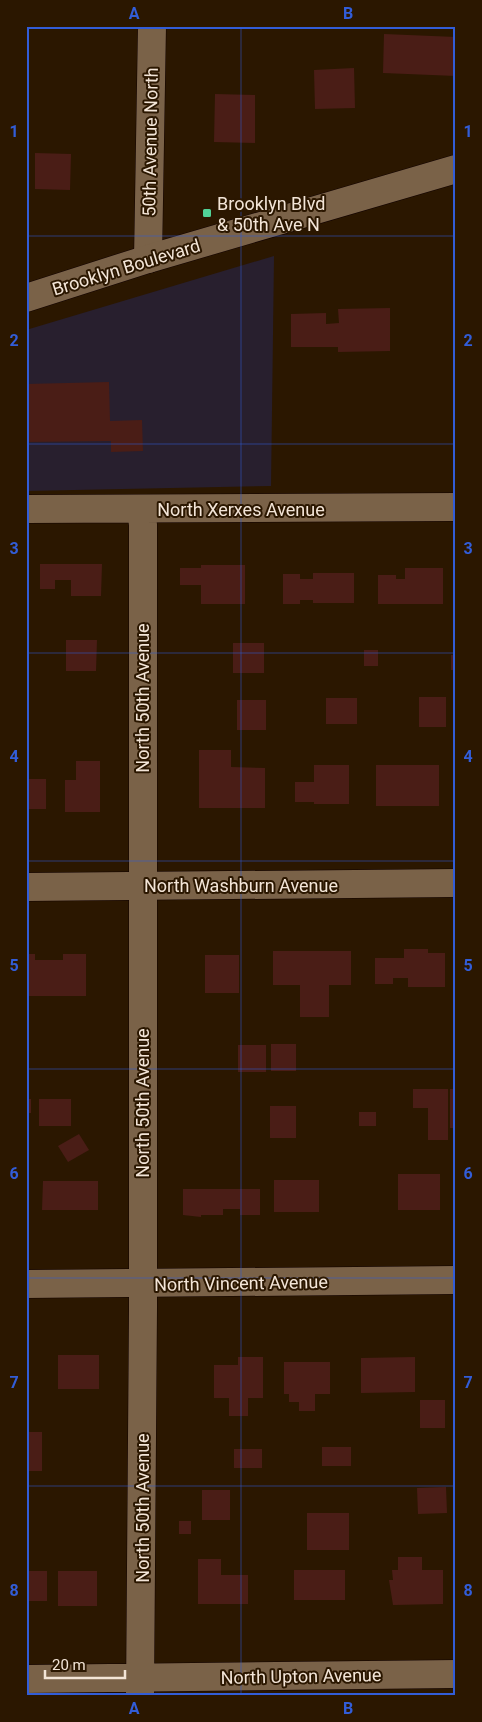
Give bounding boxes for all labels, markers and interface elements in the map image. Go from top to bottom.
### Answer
text: A [129,4,140,23]
text: B [343,4,353,23]
street label: 50th Avenue North [138,67,162,217]
text: 1 [9,122,19,141]
text: 1 [463,122,473,141]
place label: Brooklyn Blvd & 50th Ave N [217,193,325,235]
marker: Brooklyn Blvd & 50th Ave N [201,207,213,219]
street label: Brooklyn Boulevard [49,234,203,300]
text: 2 [9,331,19,350]
text: 2 [463,331,473,350]
street label: North Xerxes Avenue [157,499,325,520]
text: 3 [9,539,19,558]
text: 3 [463,539,473,558]
street label: North 50th Avenue [132,623,153,773]
text: 4 [9,747,19,766]
text: 4 [463,747,473,766]
street label: North Washburn Avenue [144,875,338,896]
text: 5 [9,956,19,975]
text: 5 [463,956,473,975]
street label: North 50th Avenue [132,1028,153,1178]
text: 6 [9,1164,19,1183]
text: 6 [463,1164,473,1183]
street label: North Vincent Avenue [154,1271,328,1295]
text: 7 [9,1373,19,1392]
text: 7 [463,1373,473,1392]
street label: North 50th Avenue [132,1433,153,1583]
text: 8 [9,1581,19,1600]
text: 8 [463,1581,473,1600]
scale bar [45,1647,125,1679]
text: 20 m [52,1656,86,1674]
street label: North Upton Avenue [220,1664,382,1688]
text: A [129,1699,140,1718]
text: B [343,1699,353,1718]

